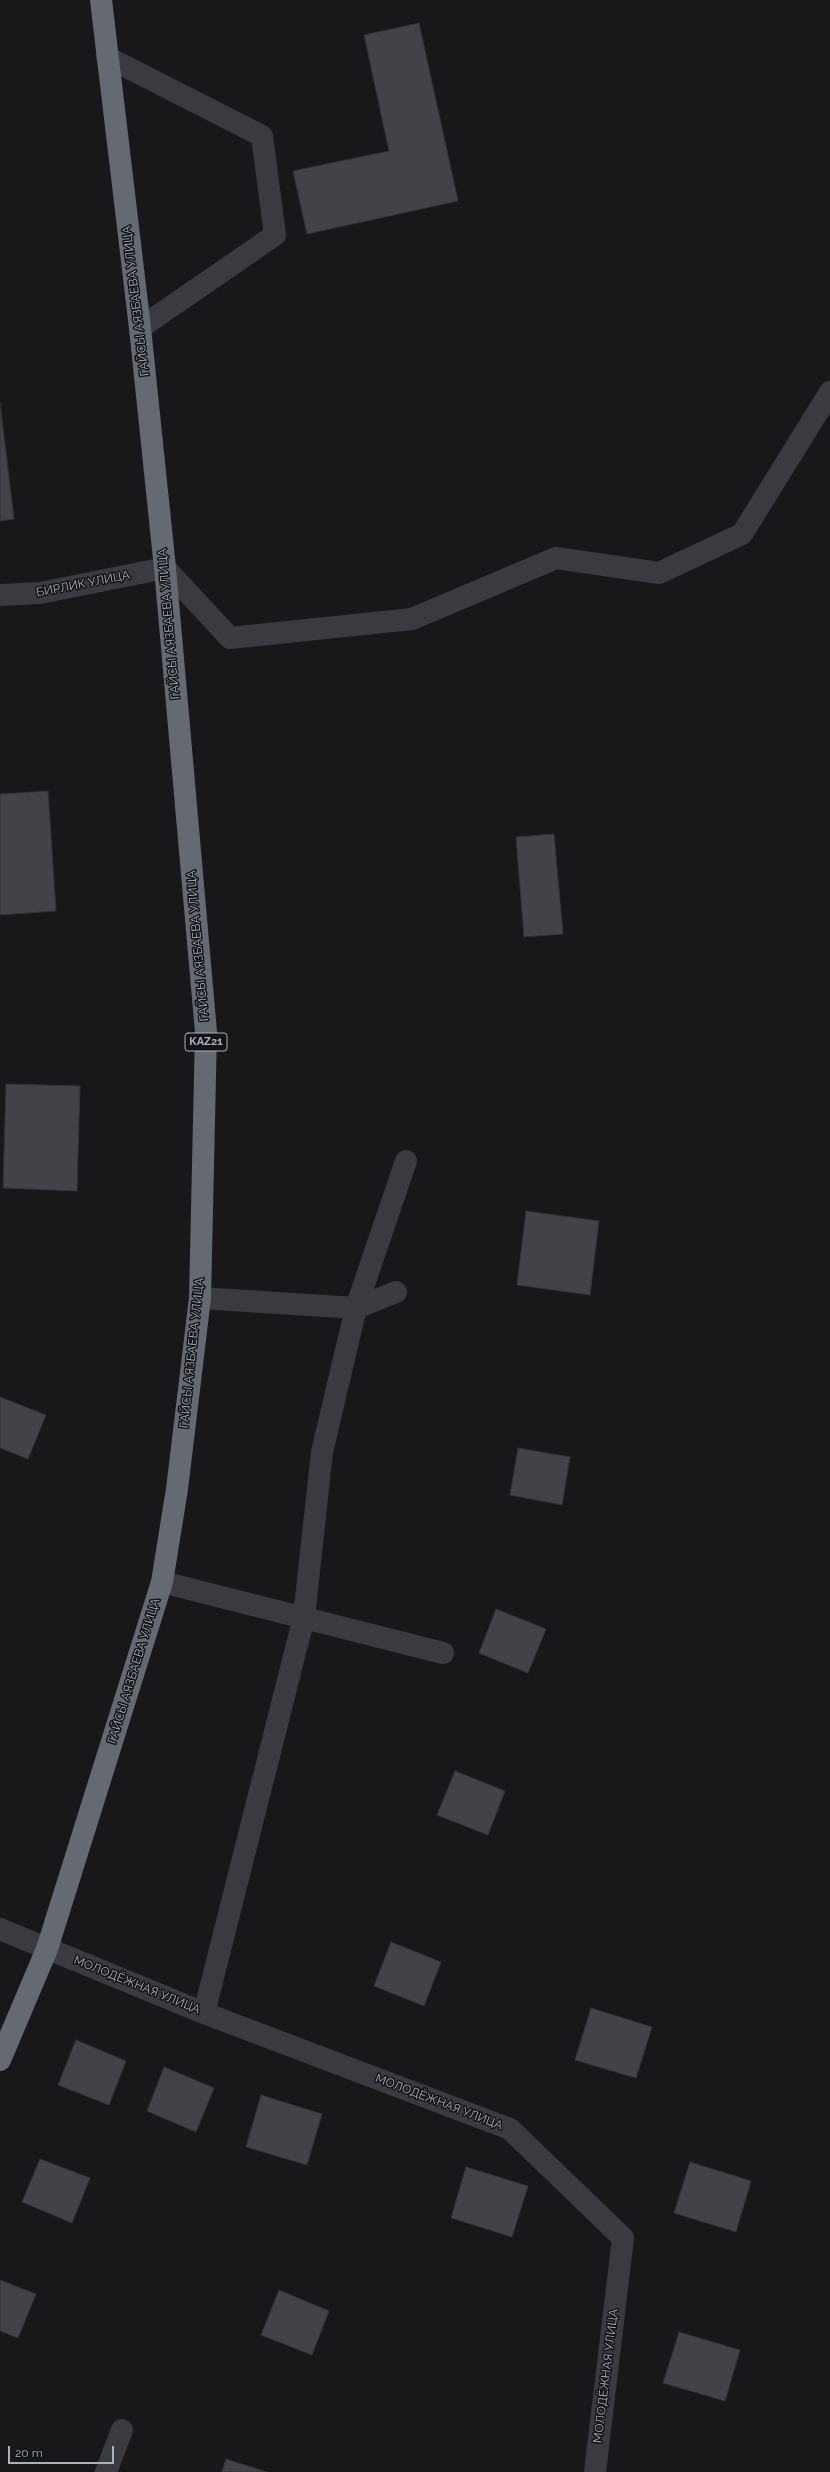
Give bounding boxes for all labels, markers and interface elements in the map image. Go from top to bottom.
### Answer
street label: ГАЙСЫ АЯЗБАЕВА УЛИЦА [120,225,152,377]
street label: ГАЙСЫ АЯЗБАЕВА УЛИЦА [155,548,183,700]
street label: БИРЛИК УЛИЦА [35,568,131,600]
street label: ГАЙСЫ АЯЗБАЕВА УЛИЦА [184,870,212,1022]
road number: KAZ21 [185,1033,227,1051]
street label: ГАЙСЫ АЯЗБАЕВА УЛИЦА [177,1277,207,1429]
street label: ГАЙСЫ АЯЗБАЕВА УЛИЦА [105,1596,163,1746]
street label: МОЛОДЁЖНАЯ УЛИЦА [72,1953,202,2017]
street label: МОЛОДЁЖНАЯ УЛИЦА [373,2071,505,2133]
street label: МОЛОДЁЖНАЯ УЛИЦА [591,2308,621,2444]
scale bar [10,2438,116,2464]
text: 20 m [15,2446,43,2460]

